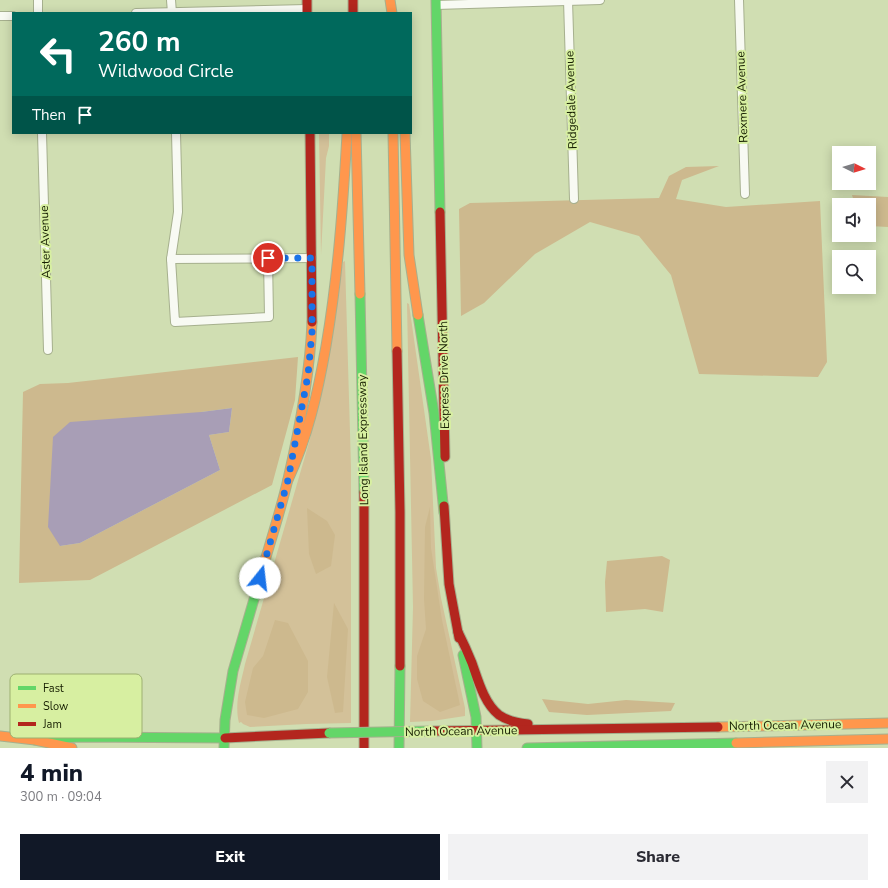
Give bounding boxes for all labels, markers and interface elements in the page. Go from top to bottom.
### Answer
text: 260 m [98,23,181,61]
icon: left [32,28,84,80]
street label: Ridgedale Avenue [561,51,581,149]
street label: Rexmere Avenue [732,51,752,143]
text: Wildwood Circle [98,59,234,83]
icon: arrive [74,104,96,126]
text: Then [32,105,66,125]
north arrow [832,146,876,190]
map controls [832,146,876,294]
button: sound [832,198,876,242]
street label: Aster Avenue [36,205,54,279]
pin [251,241,285,275]
icon: arrive [257,247,279,269]
button: search [832,250,876,294]
street label: Express Drive North [435,321,453,429]
street label: Long Island Expressway [354,374,372,505]
position arrow [239,557,281,599]
legend [10,674,142,738]
text: Fast [43,681,64,696]
text: Slow [43,699,68,714]
street label: North Ocean Avenue [729,716,841,734]
text: Jam [42,717,62,732]
street label: North Ocean Avenue [405,722,517,740]
text: 4 min [20,757,83,789]
button: close [826,761,868,803]
text: 300 m · 09:04 [20,788,102,806]
button: Exit [20,834,440,880]
button: Share [448,834,868,880]

